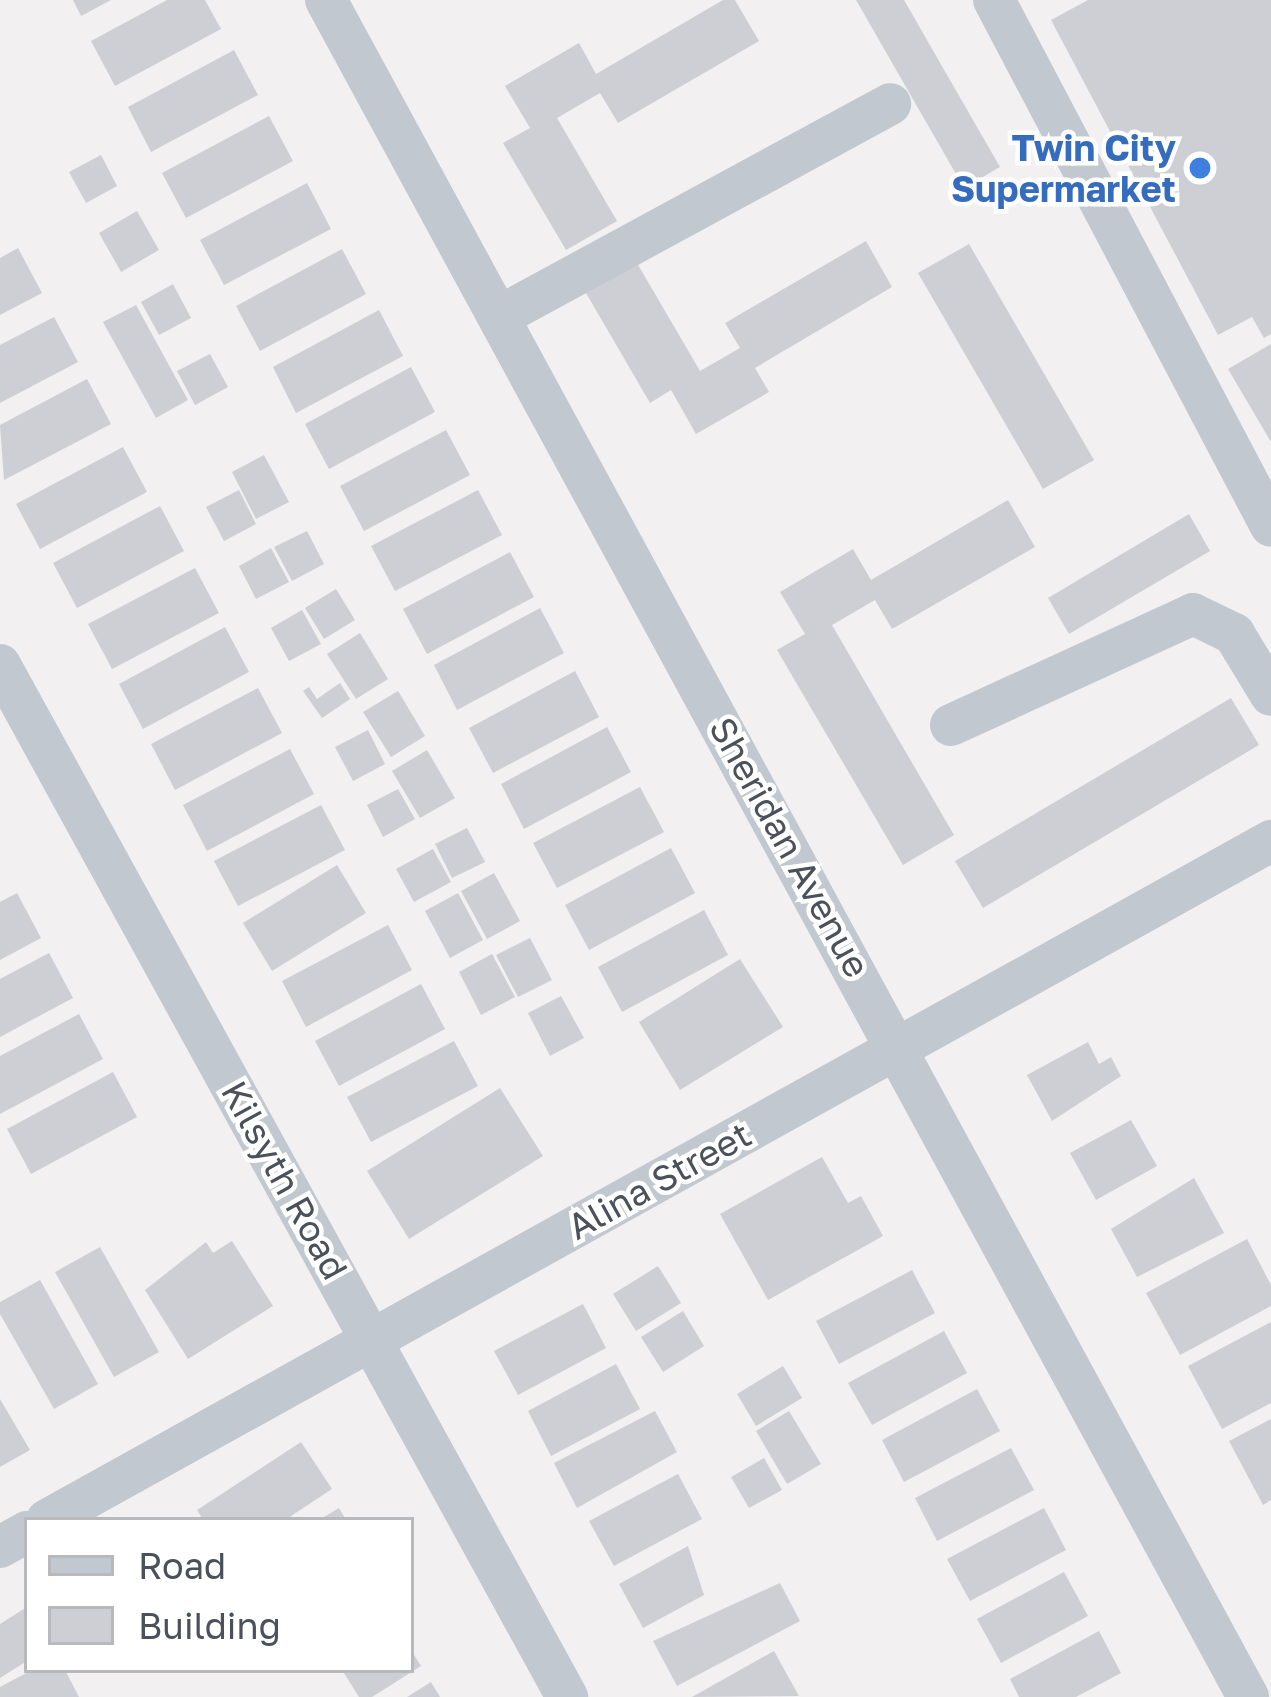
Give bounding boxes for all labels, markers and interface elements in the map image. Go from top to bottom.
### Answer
place label: Twin City Supermarket [951,125,1176,210]
marker: Twin City Supermarket [1187,155,1213,181]
street label: Sheridan Avenue [701,710,879,984]
street label: Kilsyth Road [213,1073,357,1287]
street label: Alina Street [560,1112,758,1248]
legend [24,1517,414,1673]
text: Road [138,1544,226,1587]
text: Building [138,1604,281,1647]

